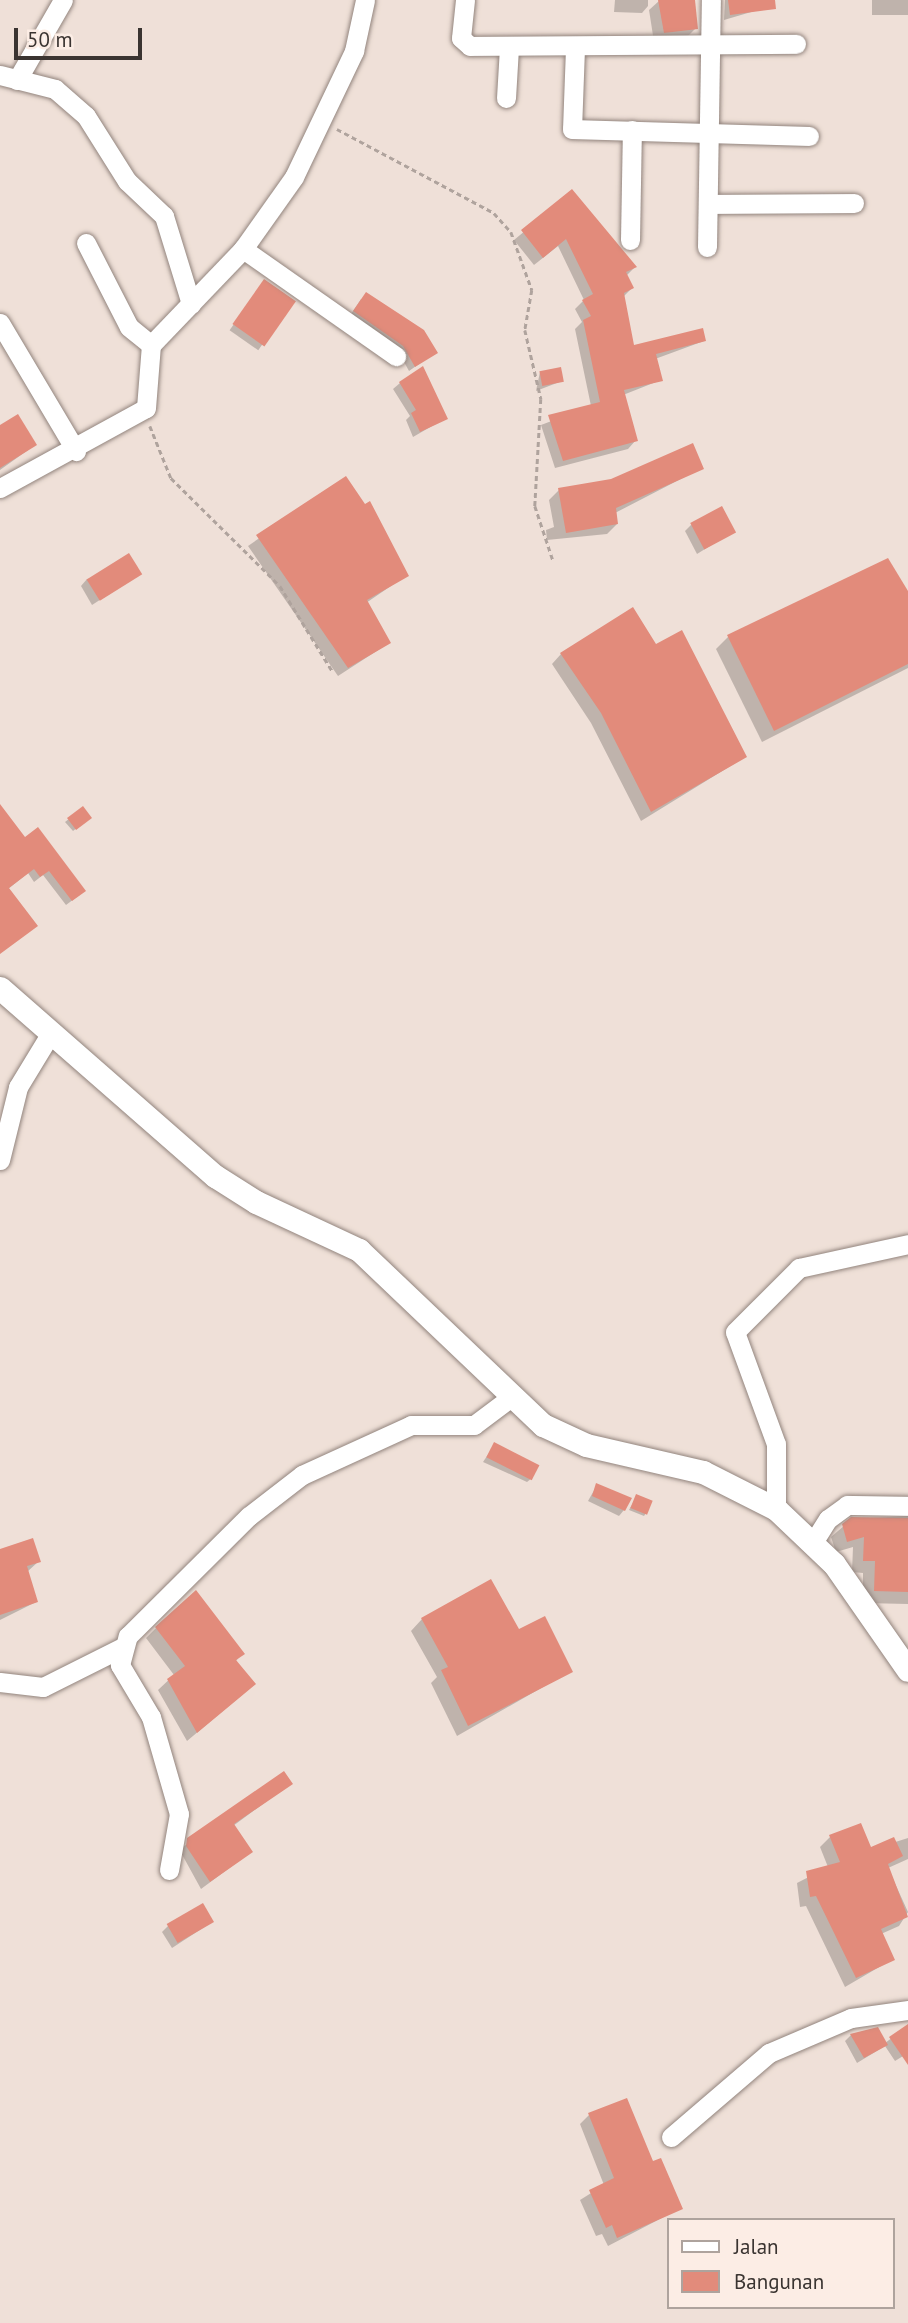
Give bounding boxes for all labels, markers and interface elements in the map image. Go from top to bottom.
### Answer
scale bar [18,14,145,58]
text: 50 m [27,26,73,53]
legend [666,2218,894,2309]
text: Jalan [734,2233,779,2260]
text: Bangunan [734,2268,824,2295]

